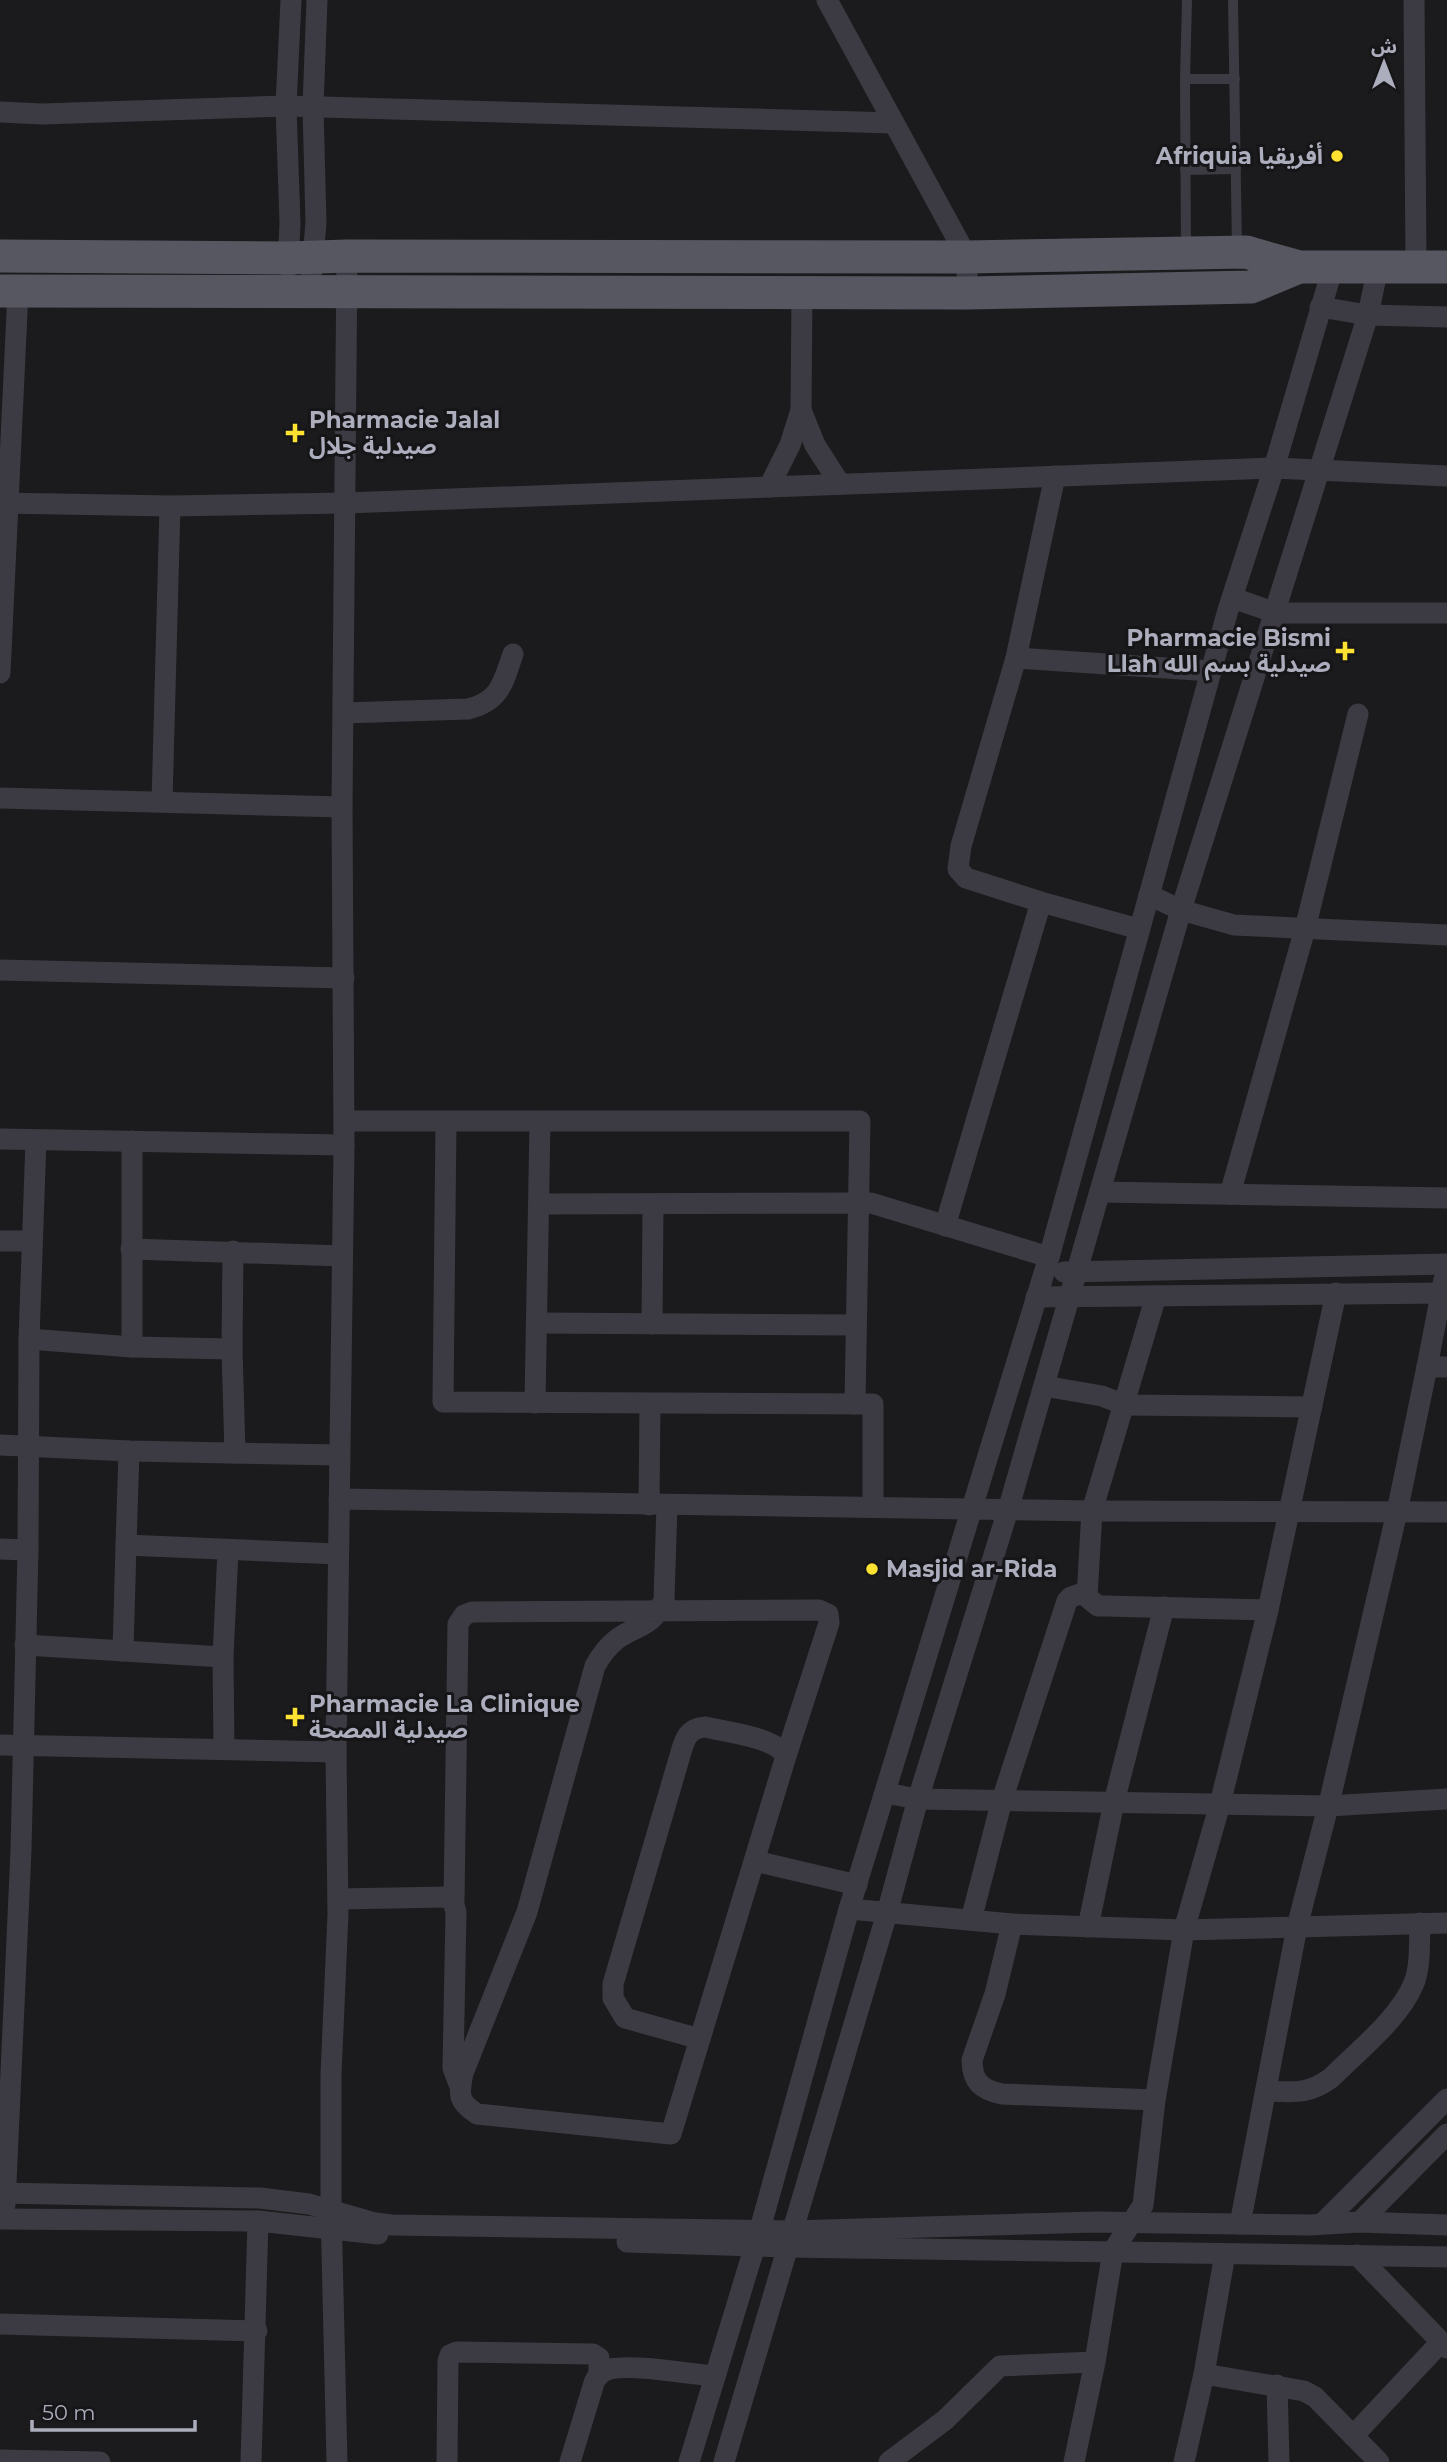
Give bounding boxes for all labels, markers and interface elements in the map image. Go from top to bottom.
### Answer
north arrow [1349,28,1419,98]
text: ش [1371,35,1397,58]
place label: Afriquia أفريقيا [1155,142,1323,170]
marker: Afriquia أفريقيا [1329,148,1345,164]
place label: Pharmacie Jalal صيدلية جلال [309,406,500,460]
marker: Pharmacie Jalal صيدلية جلال [287,425,303,441]
place label: Pharmacie Bismi Llah صيدلية بسم الله [1107,624,1331,681]
marker: Pharmacie Bismi Llah صيدلية بسم الله [1337,643,1353,659]
place label: Masjid ar-Rida [886,1555,1058,1583]
marker: Masjid ar-Rida [864,1561,880,1577]
place label: Pharmacie La Clinique صيدلية المصحة [309,1690,580,1744]
marker: Pharmacie La Clinique صيدلية المصحة [287,1709,303,1725]
scale bar [32,2388,194,2432]
text: 50 m [42,2400,96,2425]

